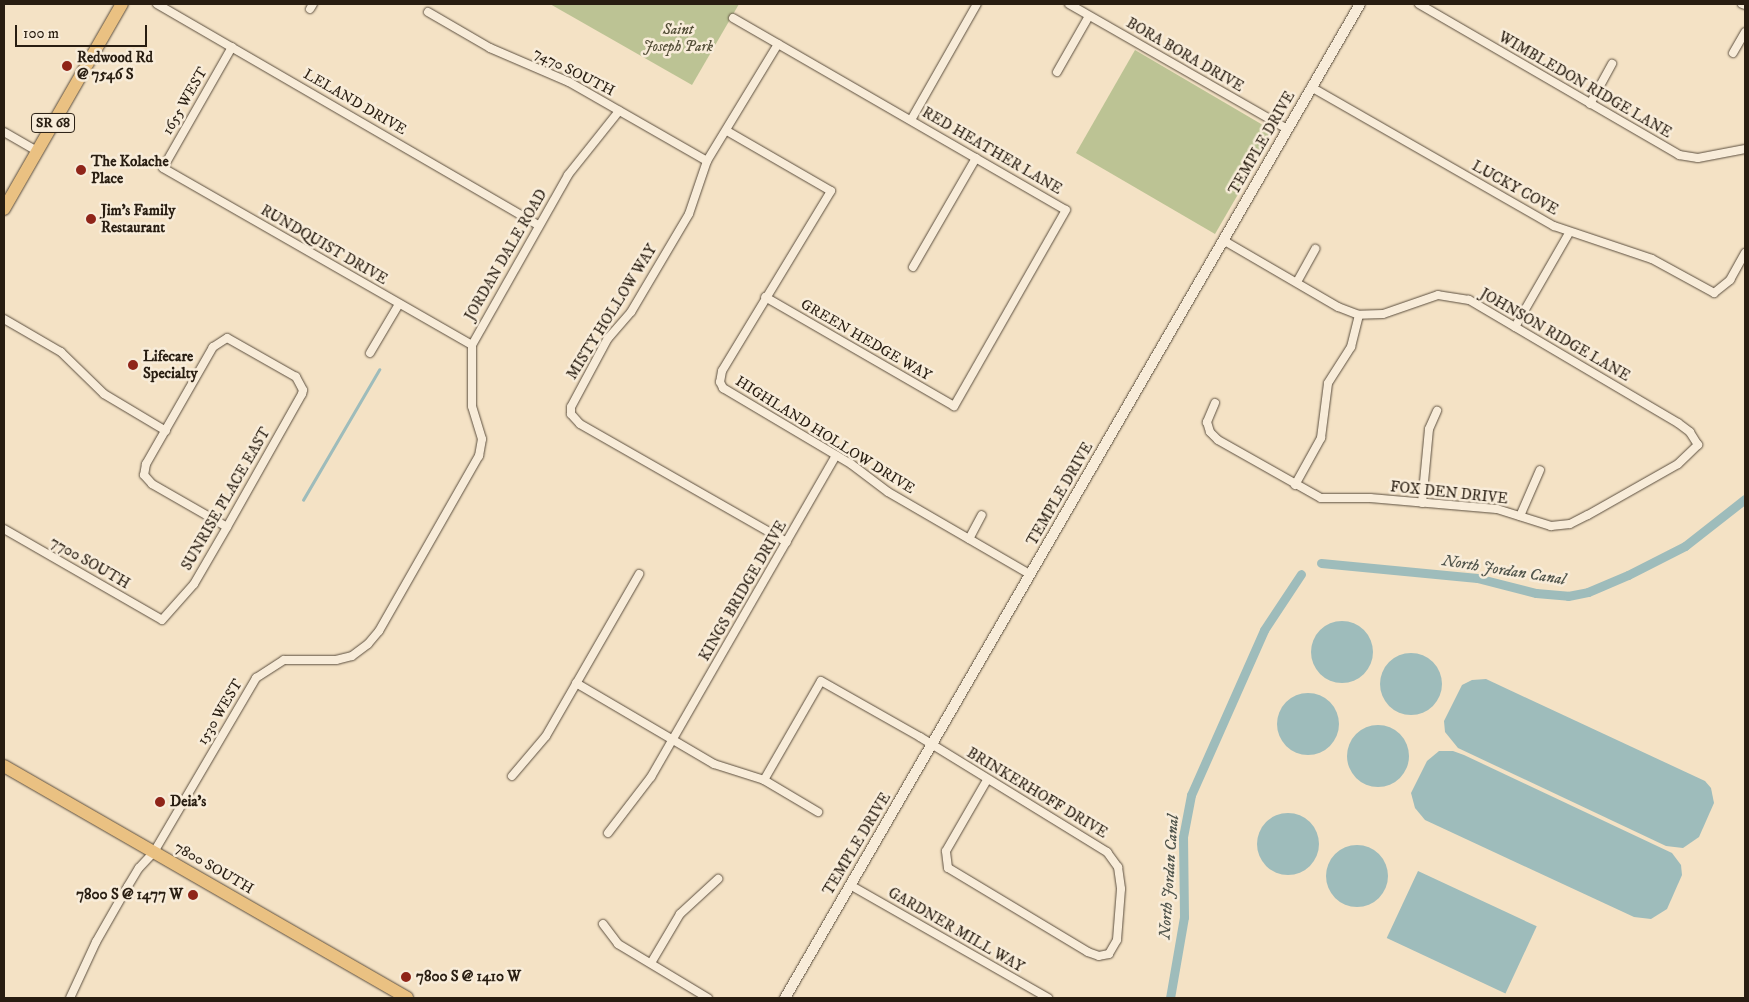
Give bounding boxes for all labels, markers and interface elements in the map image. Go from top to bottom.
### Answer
street label: BORA BORA DRIVE [1123,14,1247,96]
scale bar [18,15,150,47]
park label: Saint Joseph Park [643,20,713,55]
text: 100 m [23,24,59,43]
street label: WIMBLEDON RIDGE LANE [1495,28,1675,142]
street label: 7470 SOUTH [530,44,618,100]
place label: Redwood Rd @ 7546 S [77,48,153,83]
marker: Redwood Rd @ 7546 S [61,60,73,72]
street label: 1655 WEST [158,64,212,138]
street label: LELAND DRIVE [300,65,410,139]
street label: TEMPLE DRIVE [1225,88,1299,198]
street label: RED HEATHER LANE [919,104,1065,198]
road number: SR 68 [30,112,76,134]
place label: The Kolache Place [91,152,169,187]
street label: LUCKY COVE [1469,157,1561,219]
marker: The Kolache Place [75,164,87,176]
street label: JORDAN DALE ROAD [461,186,551,324]
place label: Jim's Family Restaurant [101,201,175,236]
street label: RUNDQUIST DRIVE [257,201,391,289]
marker: Jim's Family Restaurant [85,213,97,225]
street label: MISTY HOLLOW WAY [563,241,661,383]
street label: JOHNSON RIDGE LANE [1477,285,1633,385]
street label: GREEN HEDGE WAY [797,295,935,385]
place label: Lifecare Specialty [143,347,198,382]
marker: Lifecare Specialty [127,359,139,371]
street label: HIGHLAND HOLLOW DRIVE [732,372,918,498]
street label: SUNRISE PLACE EAST [178,424,274,574]
street label: TEMPLE DRIVE [1023,439,1097,549]
street label: FOX DEN DRIVE [1389,478,1509,508]
street label: KINGS BRIDGE DRIVE [696,518,790,664]
street label: 7700 SOUTH [47,533,133,593]
water label: North Jordan Canal [1441,551,1567,589]
street label: 1530 WEST [193,676,247,748]
street label: BRINKERHOFF DRIVE [963,744,1111,842]
street label: TEMPLE DRIVE [819,790,895,898]
place label: Deia's [170,793,206,811]
marker: Deia's [154,796,166,808]
water label: North Jordan Canal [1155,814,1183,940]
street label: 7800 SOUTH [171,838,257,898]
street label: GARDNER MILL WAY [885,884,1027,976]
place label: 7800 S @ 1477 W [76,886,183,904]
marker: 7800 S @ 1477 W [187,889,199,901]
place label: 7800 S @ 1410 W [416,968,521,986]
marker: 7800 S @ 1410 W [400,971,412,983]

